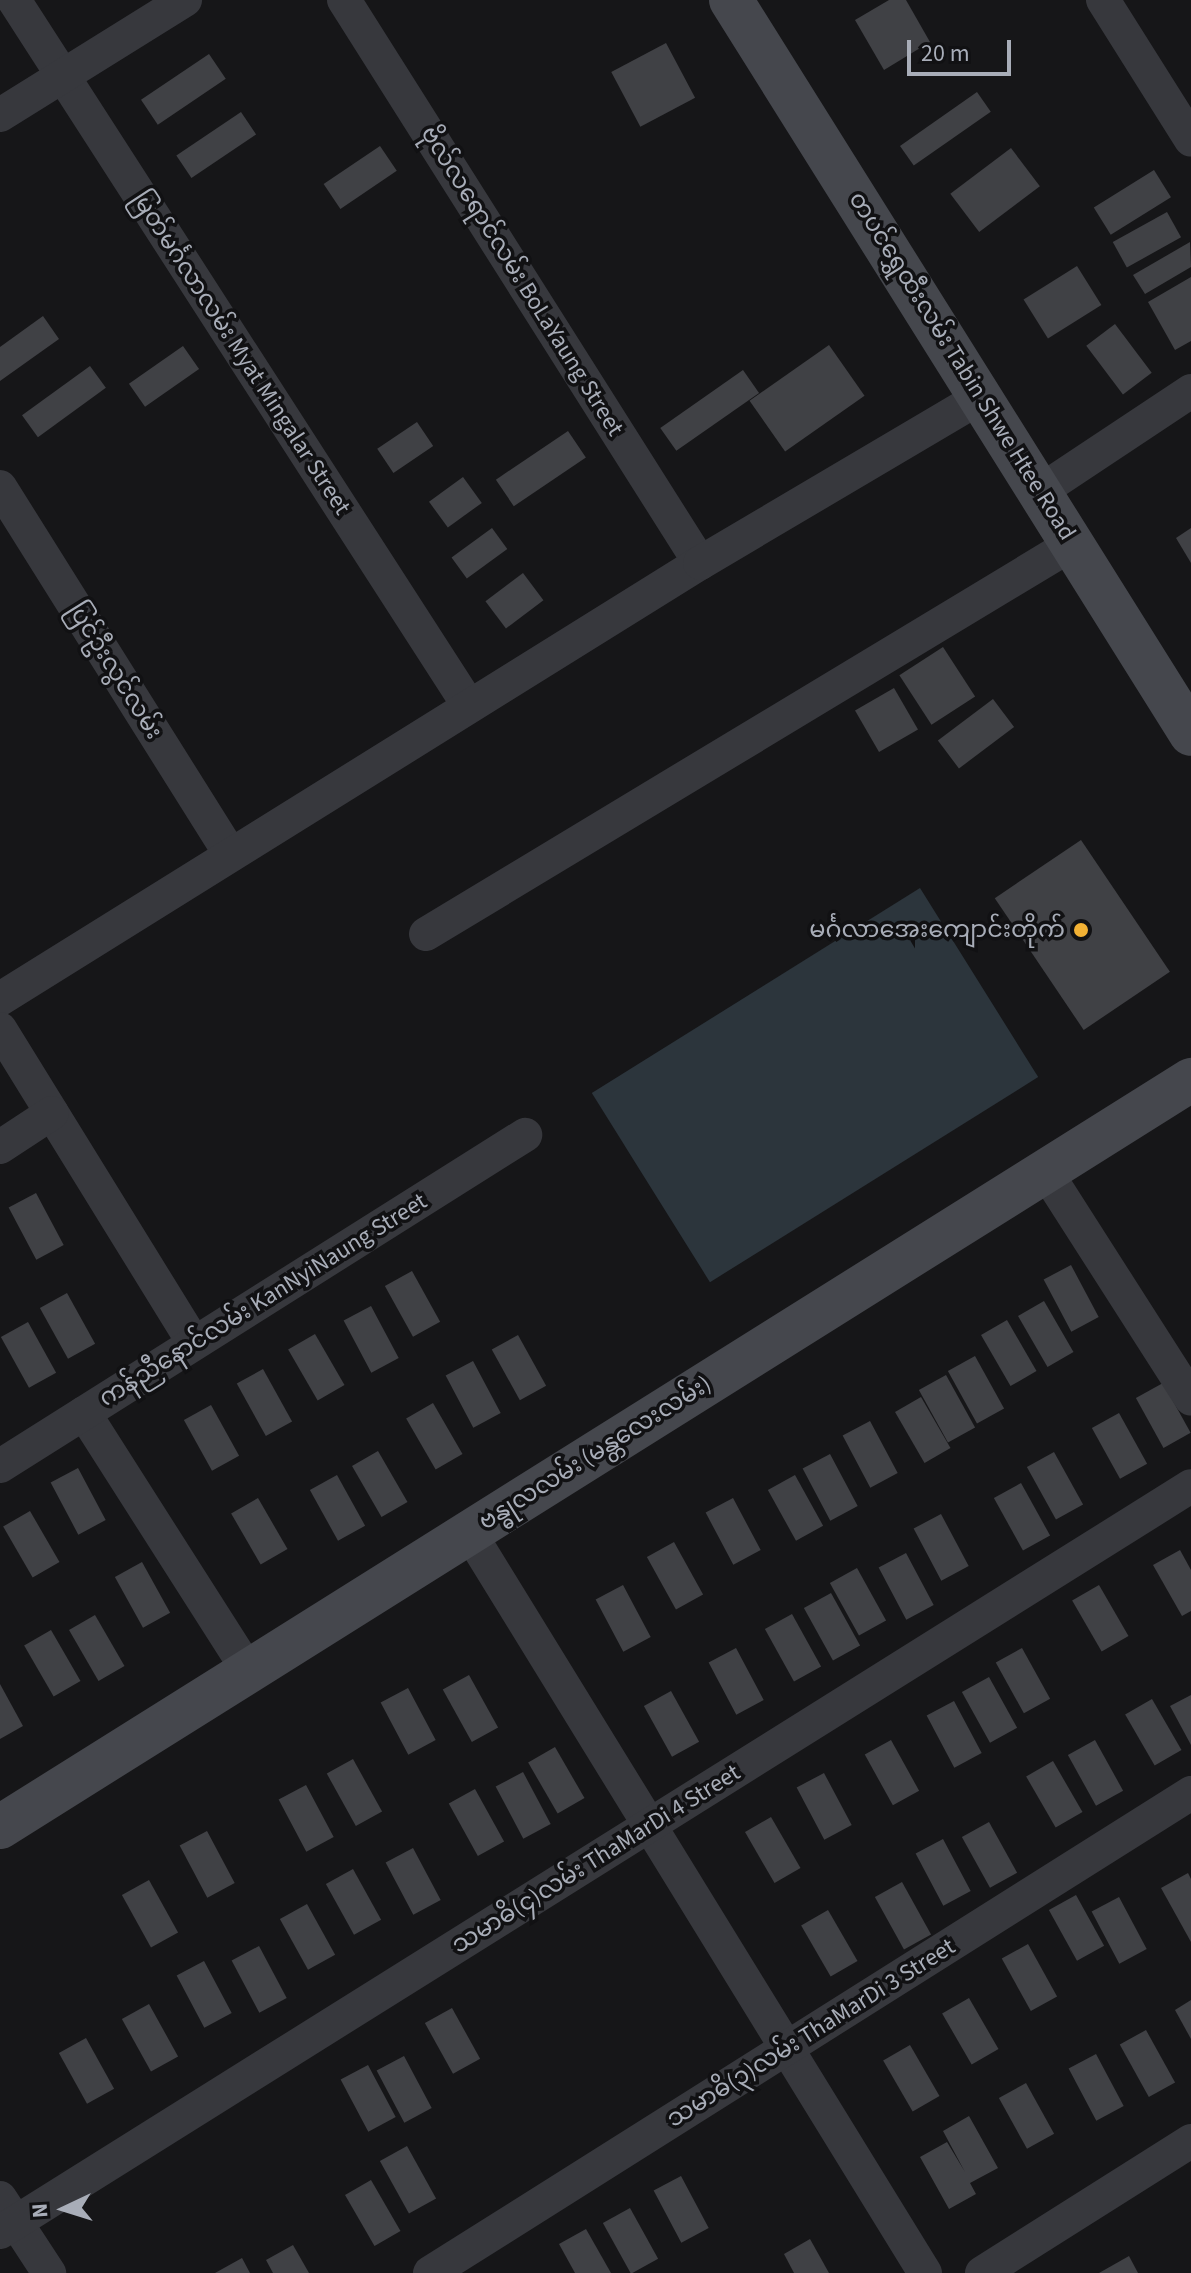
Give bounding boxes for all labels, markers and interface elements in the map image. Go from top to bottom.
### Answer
scale bar [911,24,1015,74]
text: 20 m [921,36,970,71]
street label: ဗိုလ်လရောင်လမ်း BoLaYaung Street [414,121,630,441]
street label: မြတ်မင်္ဂလာလမ်း Myat Mingalar Street [125,186,357,520]
street label: တပင်ရွှေထီးလမ်း Tabin Shwe Htee Road [842,186,1082,546]
street label: ပြင်ဦးလွင်လမ်း [62,597,168,745]
place label: မင်္ဂလာအေးကျောင်းတိုက် [809,916,1065,944]
marker: မင်္ဂလာအေးကျောင်းတိုက် [1072,921,1090,939]
street label: ကန်ညီနောင်လမ်း KanNyiNaung Street [94,1187,432,1413]
street label: ဗန္ဓုလလမ်း (မန္တလေးလမ်း) [473,1370,717,1536]
street label: သမာဓိ(၄)လမ်း ThaMarDi 4 Street [447,1758,745,1960]
street label: သမာဓိ(၃)လမ်း ThaMarDi 3 Street [662,1932,960,2134]
north arrow [24,2169,104,2249]
text: N [24,2202,57,2219]

